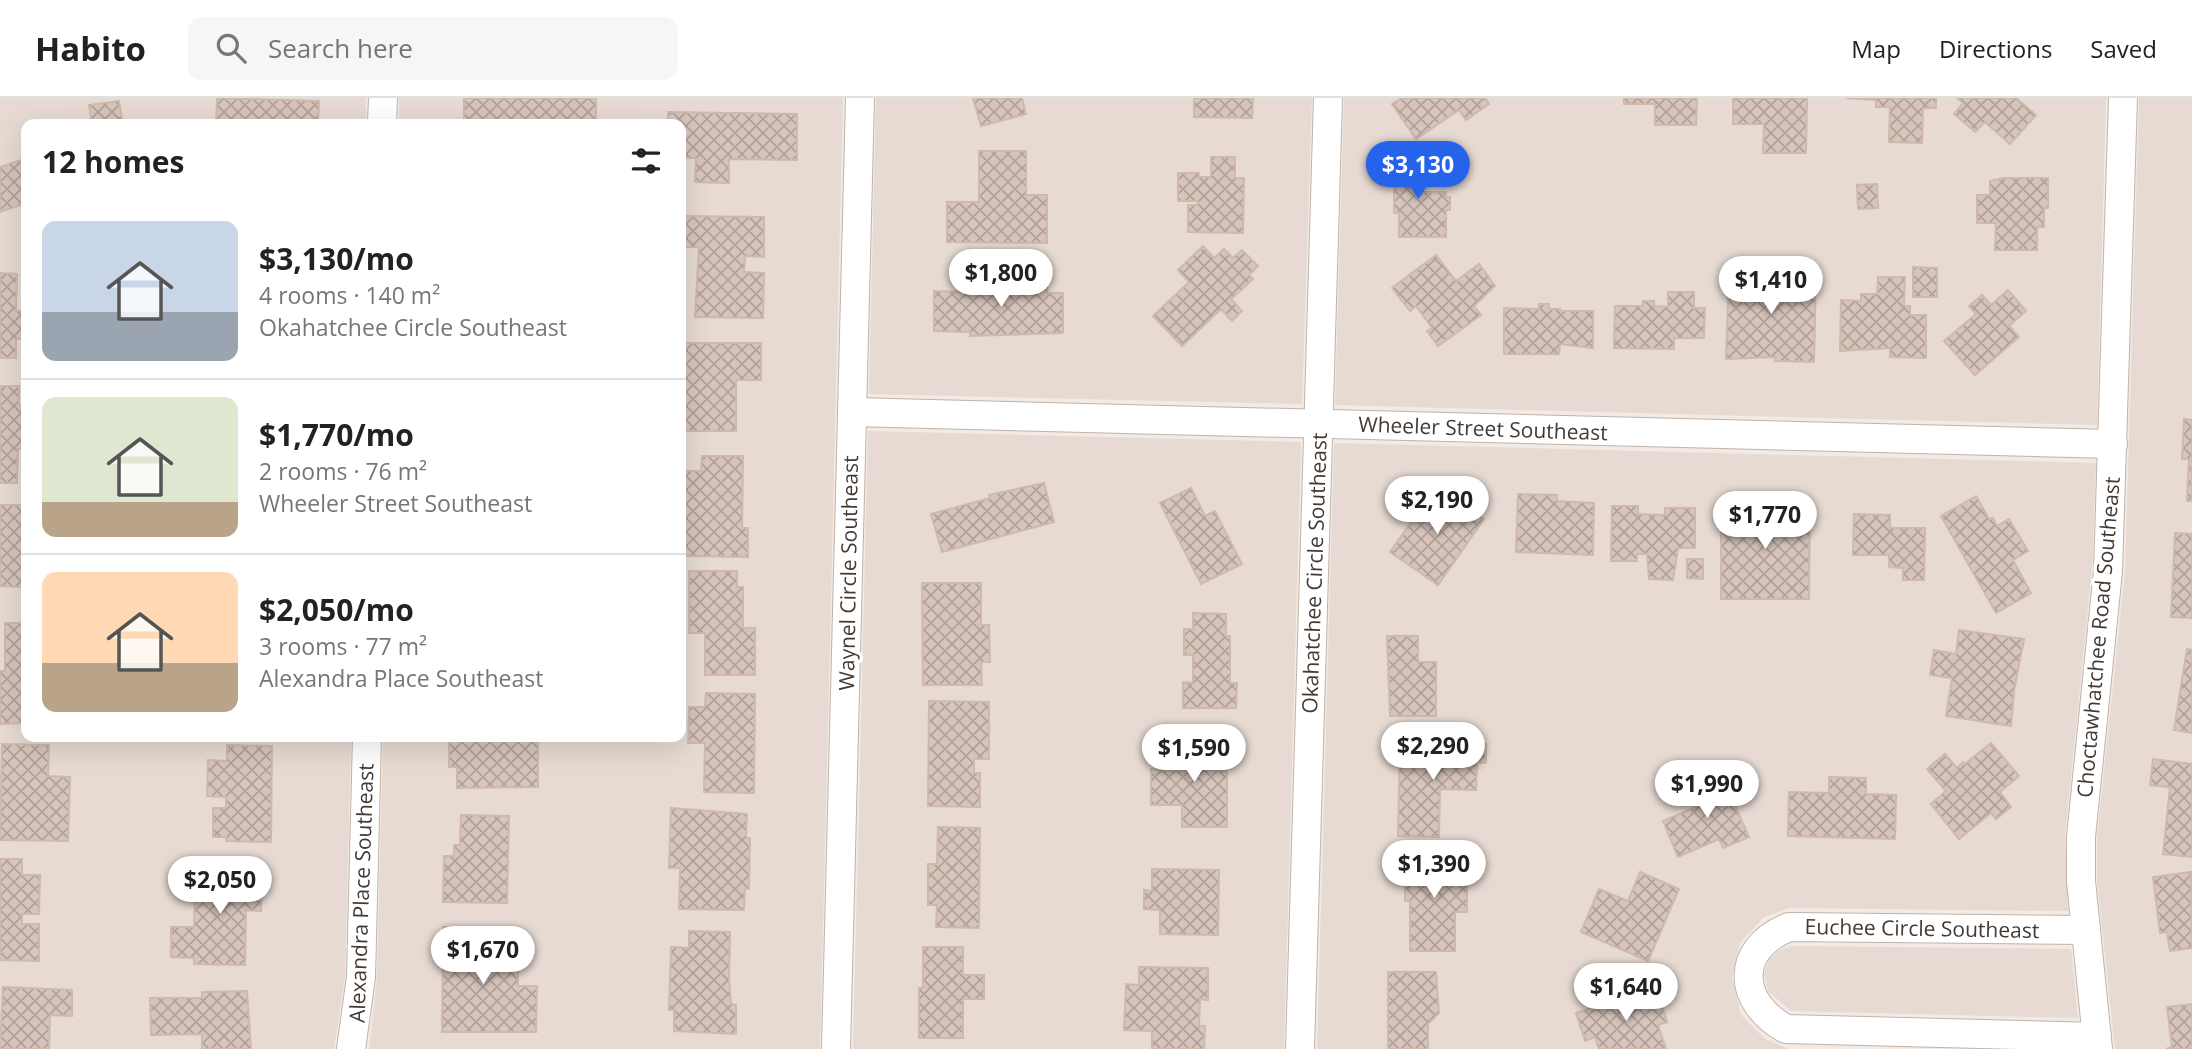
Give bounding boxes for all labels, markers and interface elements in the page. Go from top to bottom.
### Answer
search box [188,17,678,80]
text: Habito [35,26,146,71]
icon: search [212,29,250,67]
text: Search here [268,30,413,66]
text: Map [1851,32,1901,65]
text: Directions [1939,32,2052,65]
text: Saved [2090,32,2157,65]
text: 12 homes [42,141,185,182]
pin: $3,130 [1361,141,1475,201]
icon: filters [627,142,665,180]
text: $3,130 [1382,148,1454,180]
text: $3,130/mo [259,238,414,279]
icon: home [98,249,182,333]
pin: $1,800 [944,250,1058,309]
text: $1,800 [965,256,1037,288]
pin: $1,410 [1714,256,1828,316]
text: $1,410 [1735,263,1807,295]
text: 4 rooms · 140 m² [259,279,440,311]
text: Okahatchee Circle Southeast [259,311,567,343]
street label: Wheeler Street Southeast [1358,410,1608,446]
text: $1,770/mo [259,414,414,455]
icon: home [98,425,182,509]
street label: Okahatchee Circle Southeast [1295,432,1333,714]
text: 2 rooms · 76 m² [259,455,427,487]
street label: Waynel Circle Southeast [832,455,864,691]
street label: Choctawhatchee Road Southeast [2070,475,2126,799]
pin: $2,190 [1380,476,1494,536]
text: $2,190 [1401,483,1473,515]
text: Wheeler Street Southeast [259,487,532,519]
pin: $1,770 [1708,491,1822,551]
text: $1,770 [1729,498,1801,530]
text: $2,050/mo [259,589,414,630]
icon: home [98,600,182,684]
text: 3 rooms · 77 m² [259,630,427,662]
text: Alexandra Place Southeast [259,662,543,694]
pin: $2,290 [1376,722,1490,782]
pin: $1,590 [1137,724,1251,784]
text: $2,290 [1397,729,1469,761]
text: $1,590 [1158,731,1230,763]
pin: $1,990 [1650,760,1764,820]
street label: Alexandra Place Southeast [342,763,380,1023]
text: $1,990 [1671,767,1743,799]
pin: $1,390 [1377,840,1491,900]
text: $1,390 [1398,847,1470,879]
pin: $2,050 [163,856,277,916]
text: $2,050 [184,863,256,895]
street label: Euchee Circle Southeast [1804,912,2040,944]
pin: $1,670 [426,926,540,986]
text: $1,670 [447,933,519,965]
pin: $1,640 [1569,964,1683,1023]
text: $1,640 [1590,970,1662,1002]

